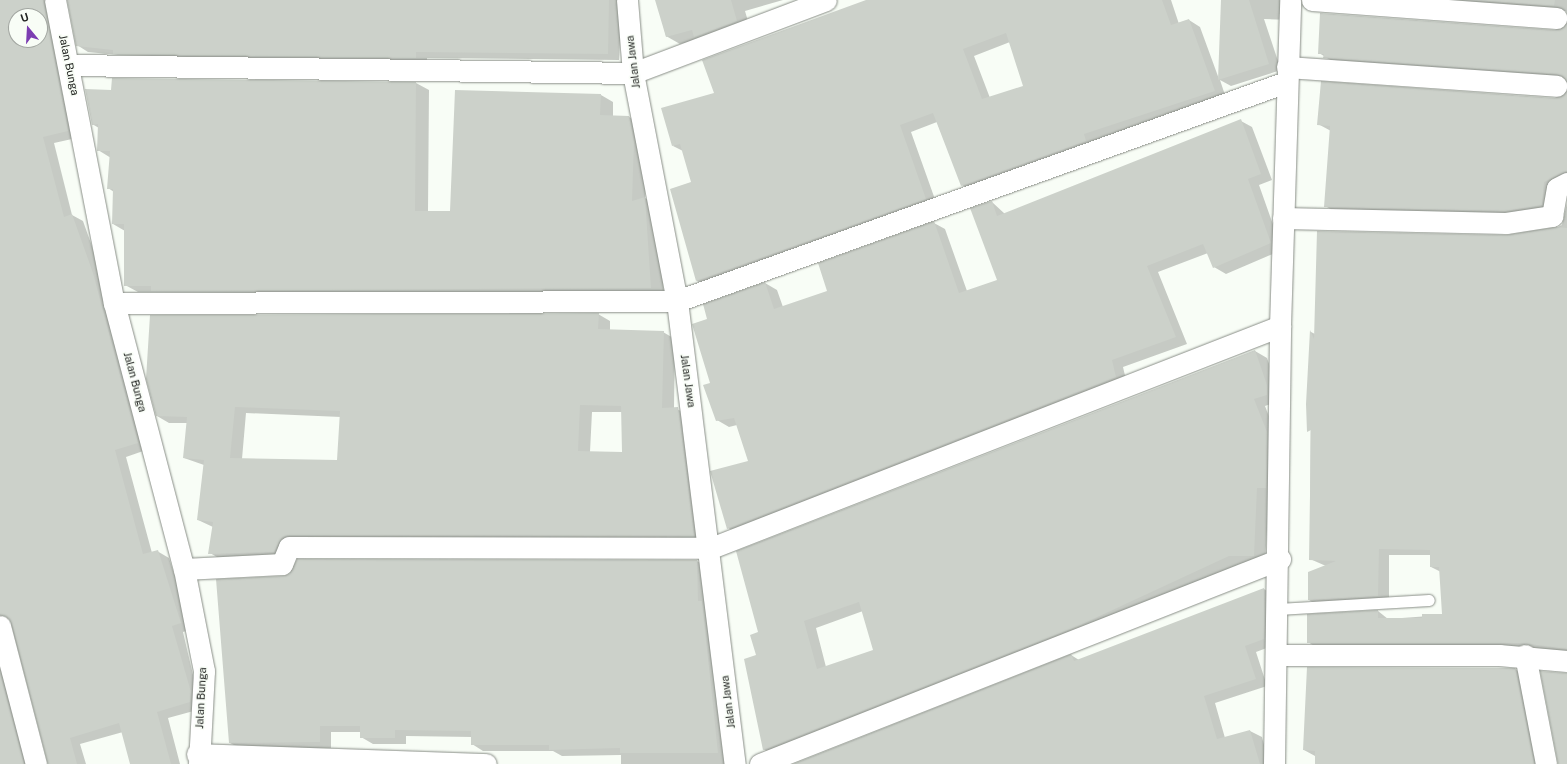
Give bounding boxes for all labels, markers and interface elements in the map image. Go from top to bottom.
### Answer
north arrow [8,8,48,48]
text: U [19,11,30,24]
street label: Jalan Bunga [56,33,82,97]
street label: Jalan Jawa [623,35,643,89]
street label: Jalan Bunga [121,351,149,413]
street label: Jalan Jawa [678,354,698,408]
street label: Jalan Bunga [193,667,209,729]
street label: Jalan Jawa [718,675,738,729]

